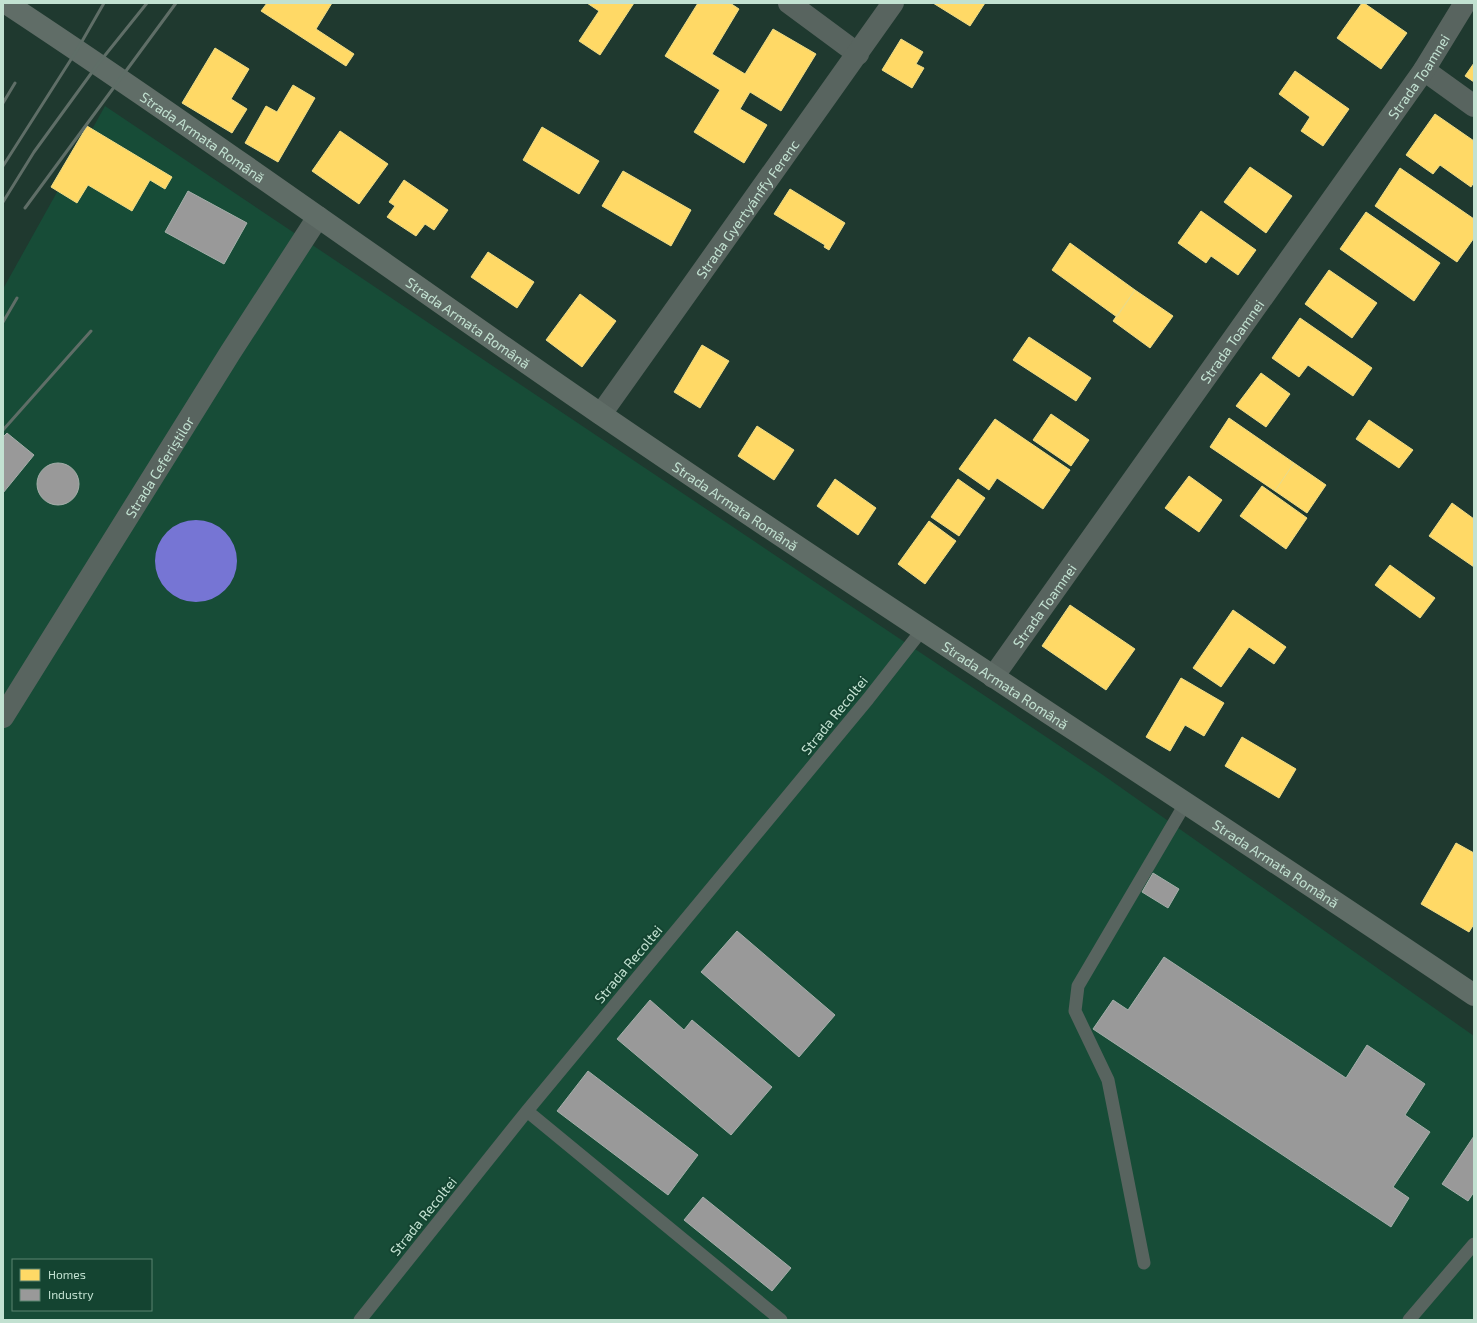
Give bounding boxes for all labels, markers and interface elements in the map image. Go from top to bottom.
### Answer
street label: Strada Toamnei [1384,31,1453,122]
street label: Strada Armata Română [137,88,268,186]
street label: Strada Gyertyánffy Ferenc [692,136,802,281]
street label: Strada Armata Română [403,273,534,372]
street label: Strada Toamnei [1196,296,1267,386]
street label: Strada Ceferiștilor [121,413,197,521]
street label: Strada Armata Română [670,457,802,554]
street label: Strada Toamnei [1008,560,1079,650]
street label: Strada Armata Română [939,637,1072,732]
street label: Strada Recoltei [797,672,871,758]
street label: Strada Armata Română [1210,815,1343,911]
street label: Strada Recoltei [591,922,665,1006]
street label: Strada Recoltei [386,1173,460,1259]
legend [12,1259,152,1311]
text: Homes [48,1267,86,1281]
text: Industry [48,1287,94,1301]

